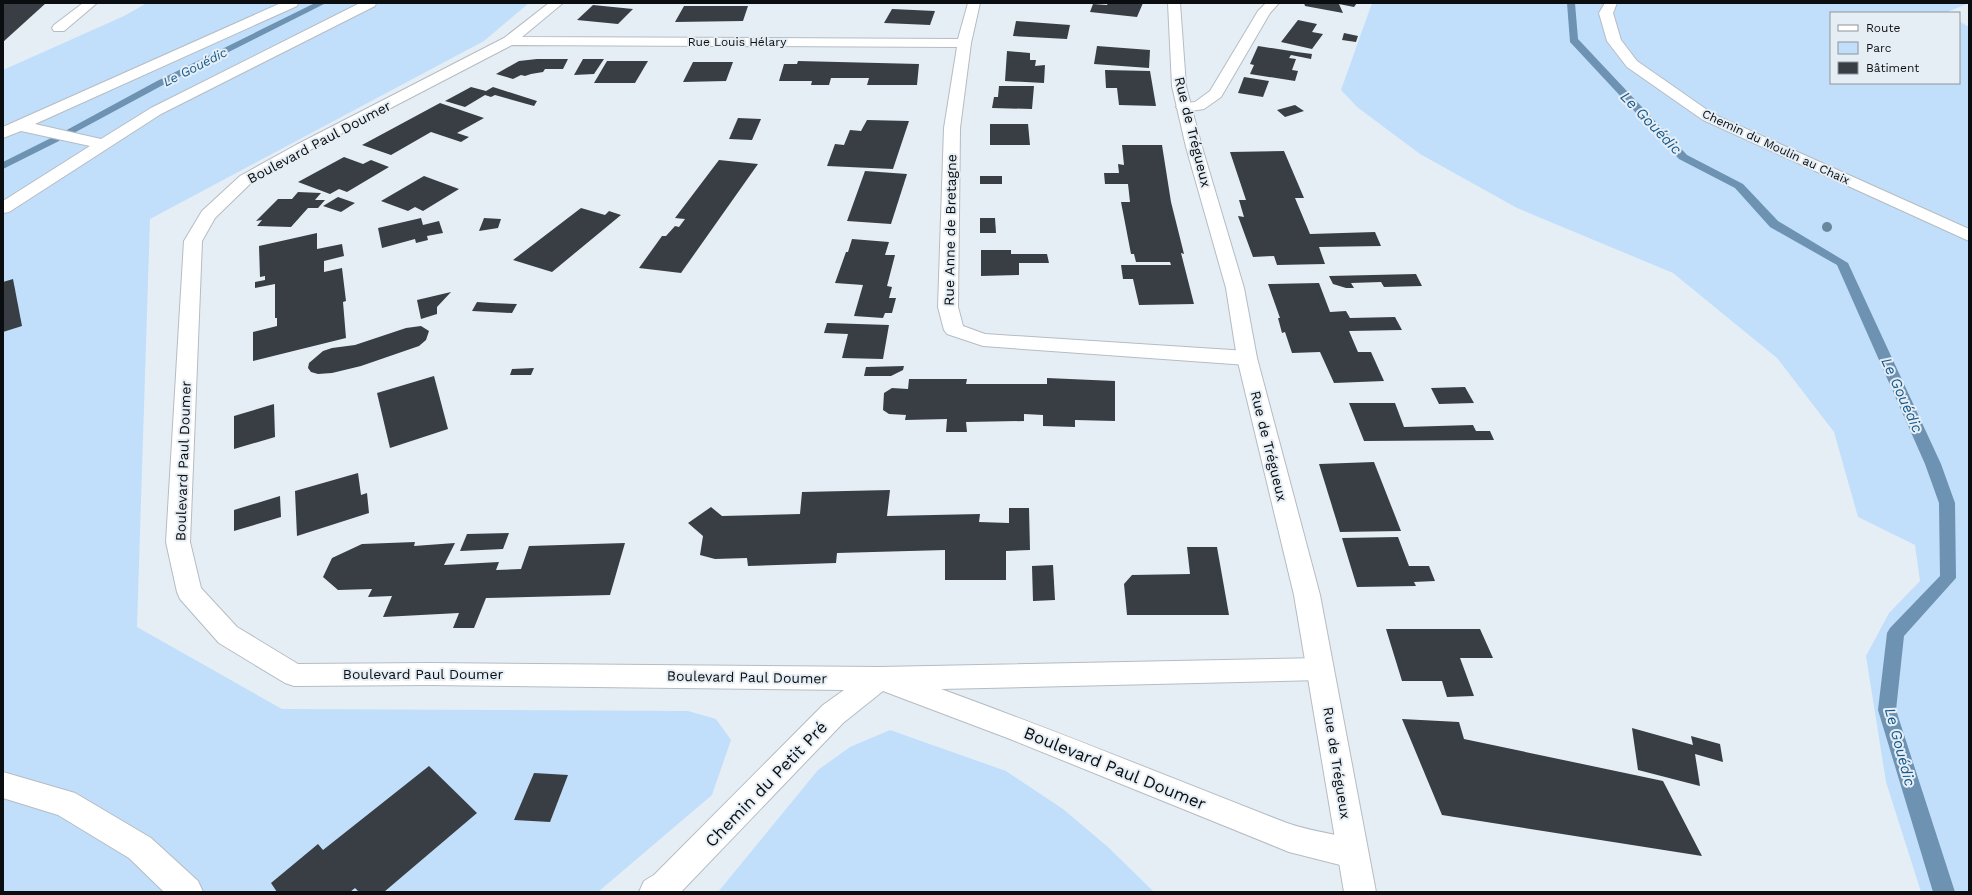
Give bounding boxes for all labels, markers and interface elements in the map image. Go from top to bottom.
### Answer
legend [1830,12,1960,84]
text: Route [1866,21,1900,35]
street label: Rue Louis Hélary [688,35,787,49]
text: Parc [1866,41,1892,55]
water label: Le Gouédic [161,45,229,89]
text: Bâtiment [1866,61,1919,75]
street label: Rue de Trégueux [1172,75,1214,189]
water label: Le Gouédic [1617,88,1685,158]
street label: Boulevard Paul Doumer [244,97,394,187]
street label: Chemin du Moulin au Chaix [1700,107,1852,187]
street label: Rue Anne de Bretagne [941,154,959,306]
water label: Le Gouédic [1877,355,1927,435]
street label: Boulevard Paul Doumer [172,380,194,541]
street label: Rue de Trégueux [1248,389,1290,503]
street label: Boulevard Paul Doumer [343,666,503,682]
street label: Boulevard Paul Doumer [667,668,828,686]
street label: Rue de Trégueux [1320,706,1354,820]
water label: Le Gouédic [1881,706,1919,788]
street label: Chemin du Petit Pré [701,717,831,851]
street label: Boulevard Paul Doumer [1021,722,1209,814]

